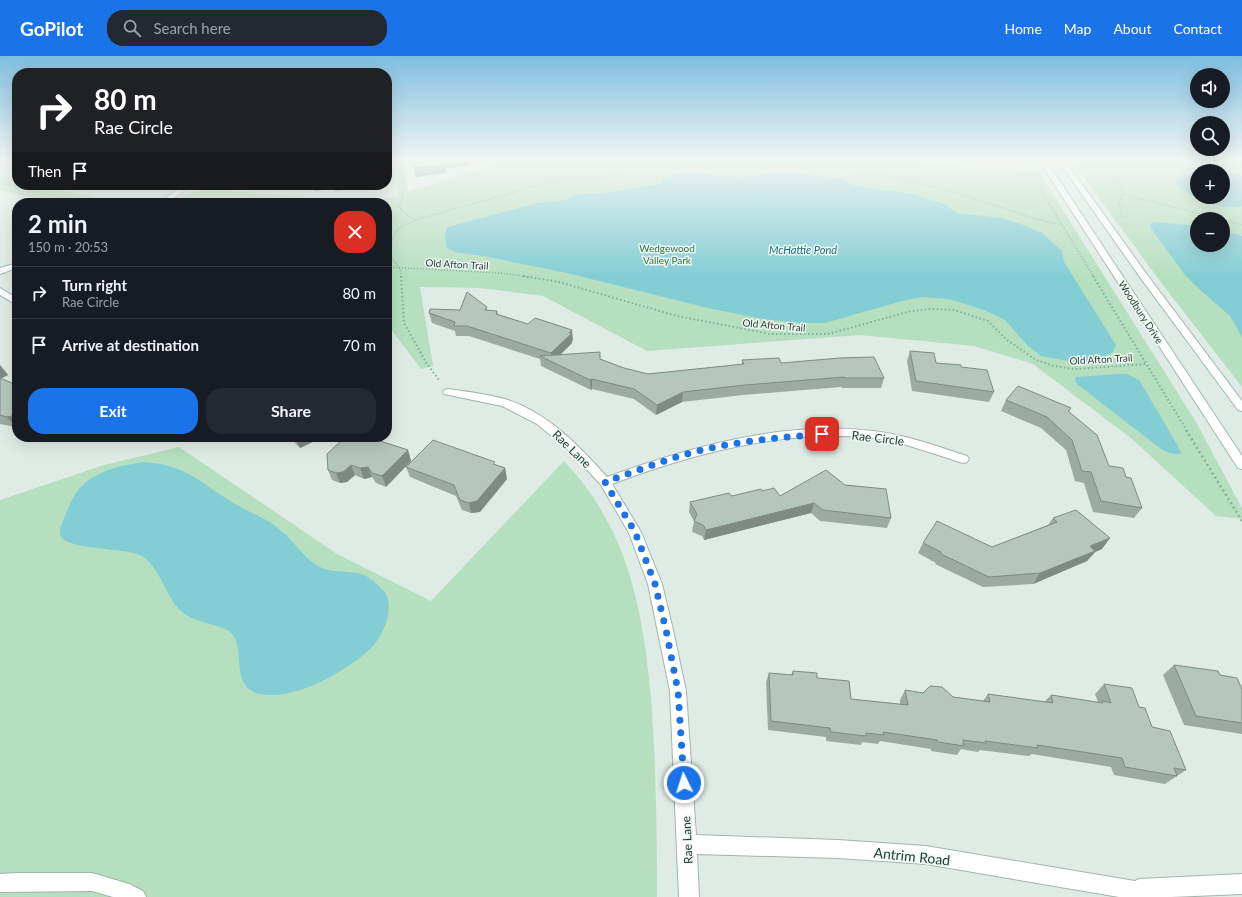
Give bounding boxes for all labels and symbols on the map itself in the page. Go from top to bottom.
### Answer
park label: Wedgewood Valley Park [639,242,695,266]
water label: McHattie Pond [769,243,837,256]
street label: Old Afton Trail [425,256,489,272]
street label: Woodbury Drive [1116,278,1166,346]
street label: Old Afton Trail [742,316,806,334]
street label: Old Afton Trail [1069,351,1133,367]
pin [805,417,839,451]
street label: Rae Lane [550,427,594,471]
street label: Rae Circle [851,427,905,449]
position arrow [663,762,705,804]
street label: Rae Lane [678,816,696,864]
street label: Antrim Road [873,844,951,868]

